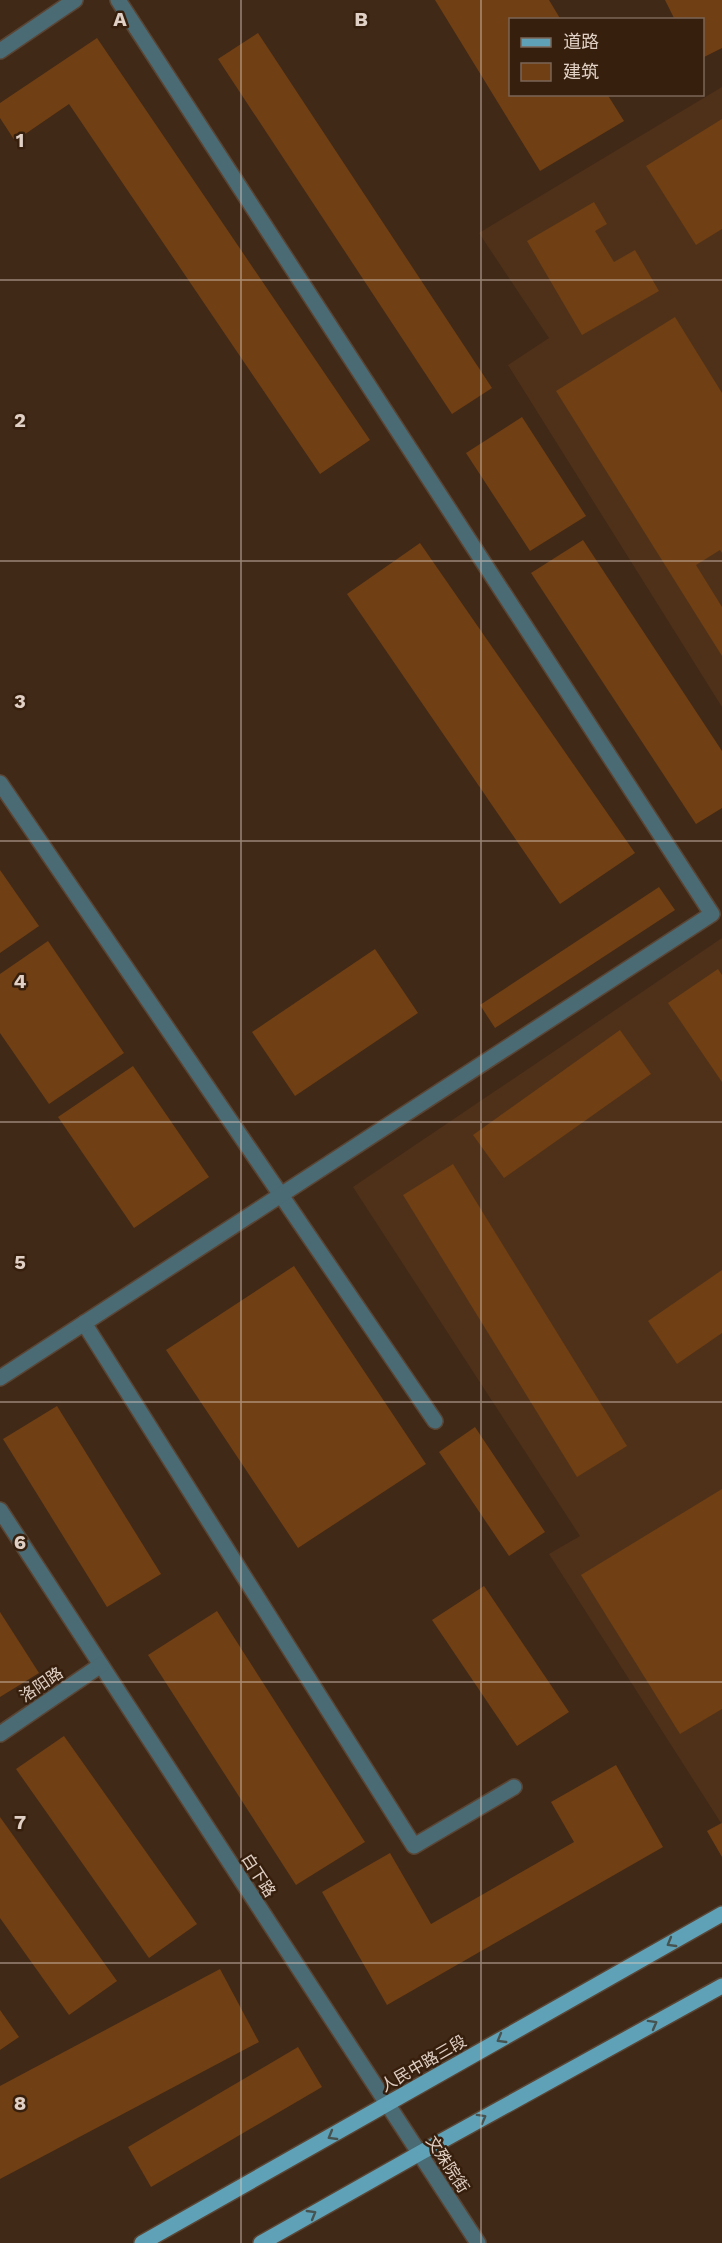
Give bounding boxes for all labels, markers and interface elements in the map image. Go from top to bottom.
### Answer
text: A [113,7,127,31]
text: B [354,7,368,31]
legend [509,18,704,96]
text: 道路 [563,31,599,52]
text: 建筑 [563,61,599,82]
text: 1 [16,128,24,152]
text: 2 [14,408,26,432]
text: 3 [14,689,26,713]
text: 4 [14,969,27,993]
text: 5 [14,1250,26,1274]
text: 6 [14,1530,26,1554]
street label: 洛阳路 [16,1663,66,1706]
text: 7 [14,1810,26,1834]
street label: 白下路 [238,1850,280,1901]
one-way arrow [667,1936,677,1947]
one-way arrow [647,2020,657,2031]
street label: 人民中路三段 [377,2031,470,2096]
one-way arrow [497,2032,508,2044]
text: 8 [14,2091,26,2115]
one-way arrow [476,2114,486,2125]
one-way arrow [328,2128,338,2140]
street label: 文殊院街 [422,2132,473,2196]
one-way arrow [306,2210,316,2221]

